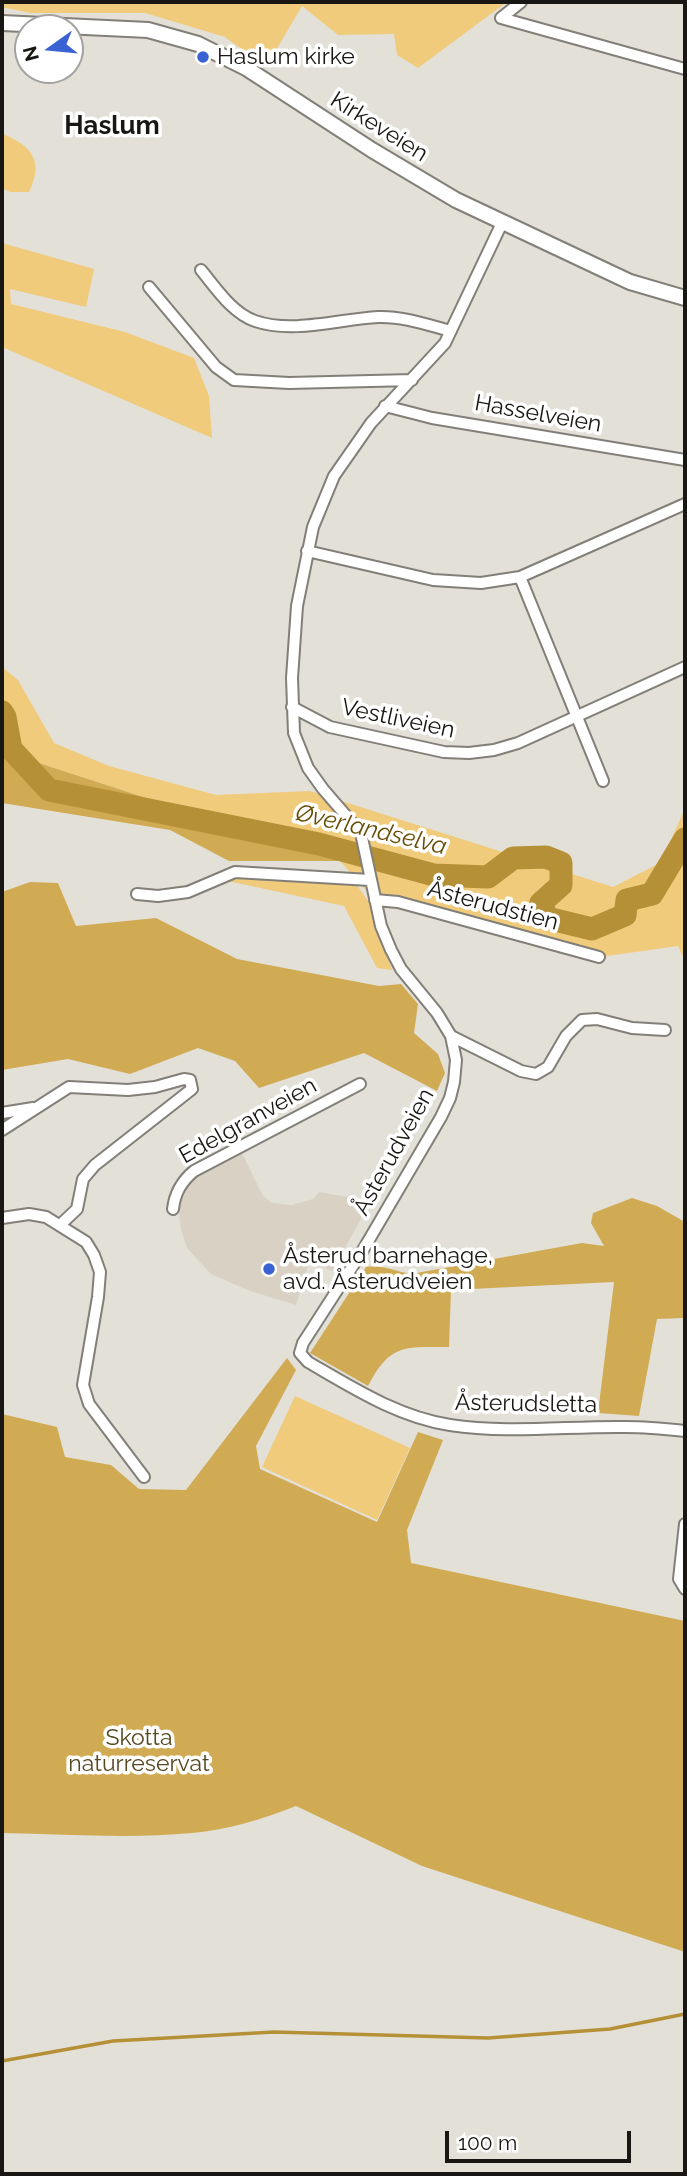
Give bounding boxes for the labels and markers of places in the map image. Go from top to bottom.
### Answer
place label: Haslum kirke [217,43,355,71]
marker: Haslum kirke [195,49,211,65]
place label: Åsterud barnehage, avd. Åsterudveien [283,1242,493,1296]
marker: Åsterud barnehage, avd. Åsterudveien [261,1261,277,1277]

